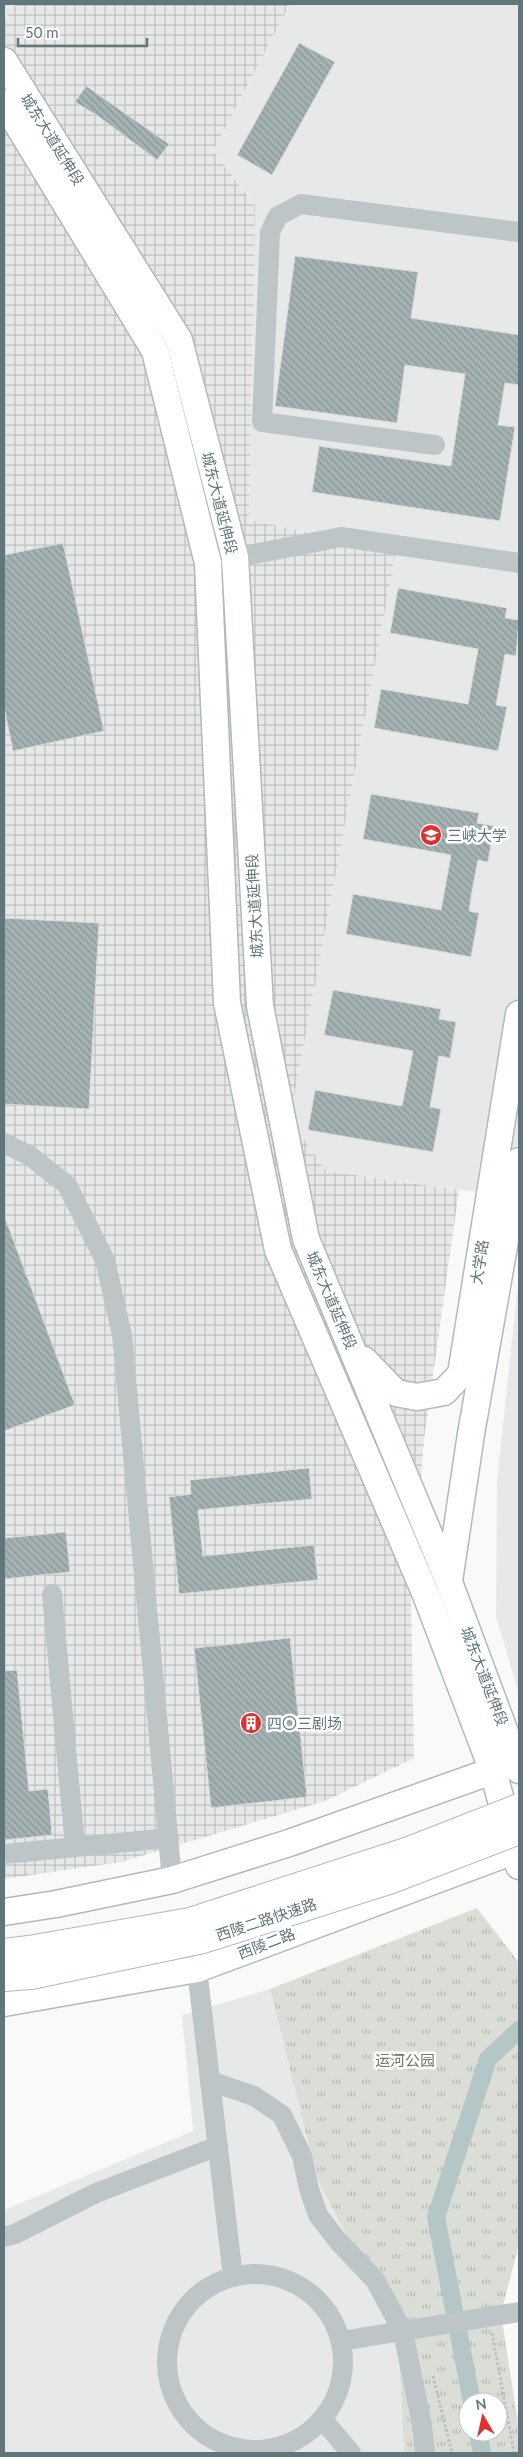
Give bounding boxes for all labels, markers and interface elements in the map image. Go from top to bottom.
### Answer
scale bar [18,15,146,47]
text: 50 m [25,23,59,41]
street label: 城东大道延伸段 [18,90,88,188]
street label: 城东大道延伸段 [199,450,241,556]
school or university icon: 三峡大学 [419,823,443,847]
place label: 三峡大学 [447,826,507,844]
street label: 城东大道延伸段 [242,853,266,959]
street label: 大学路 [467,1238,491,1286]
street label: 城东大道延伸段 [303,1248,361,1352]
street label: 城东大道延伸段 [458,1624,512,1728]
building icon: 四〇三剧场 [239,1711,263,1735]
place label: 四〇三剧场 [267,1714,342,1732]
street label: 西陵二路快速路 [213,1894,319,1944]
street label: 西陵二路 [235,1924,297,1962]
park label: 运河公园 [375,2051,435,2069]
north arrow [458,2392,508,2442]
text: N [474,2394,488,2413]

